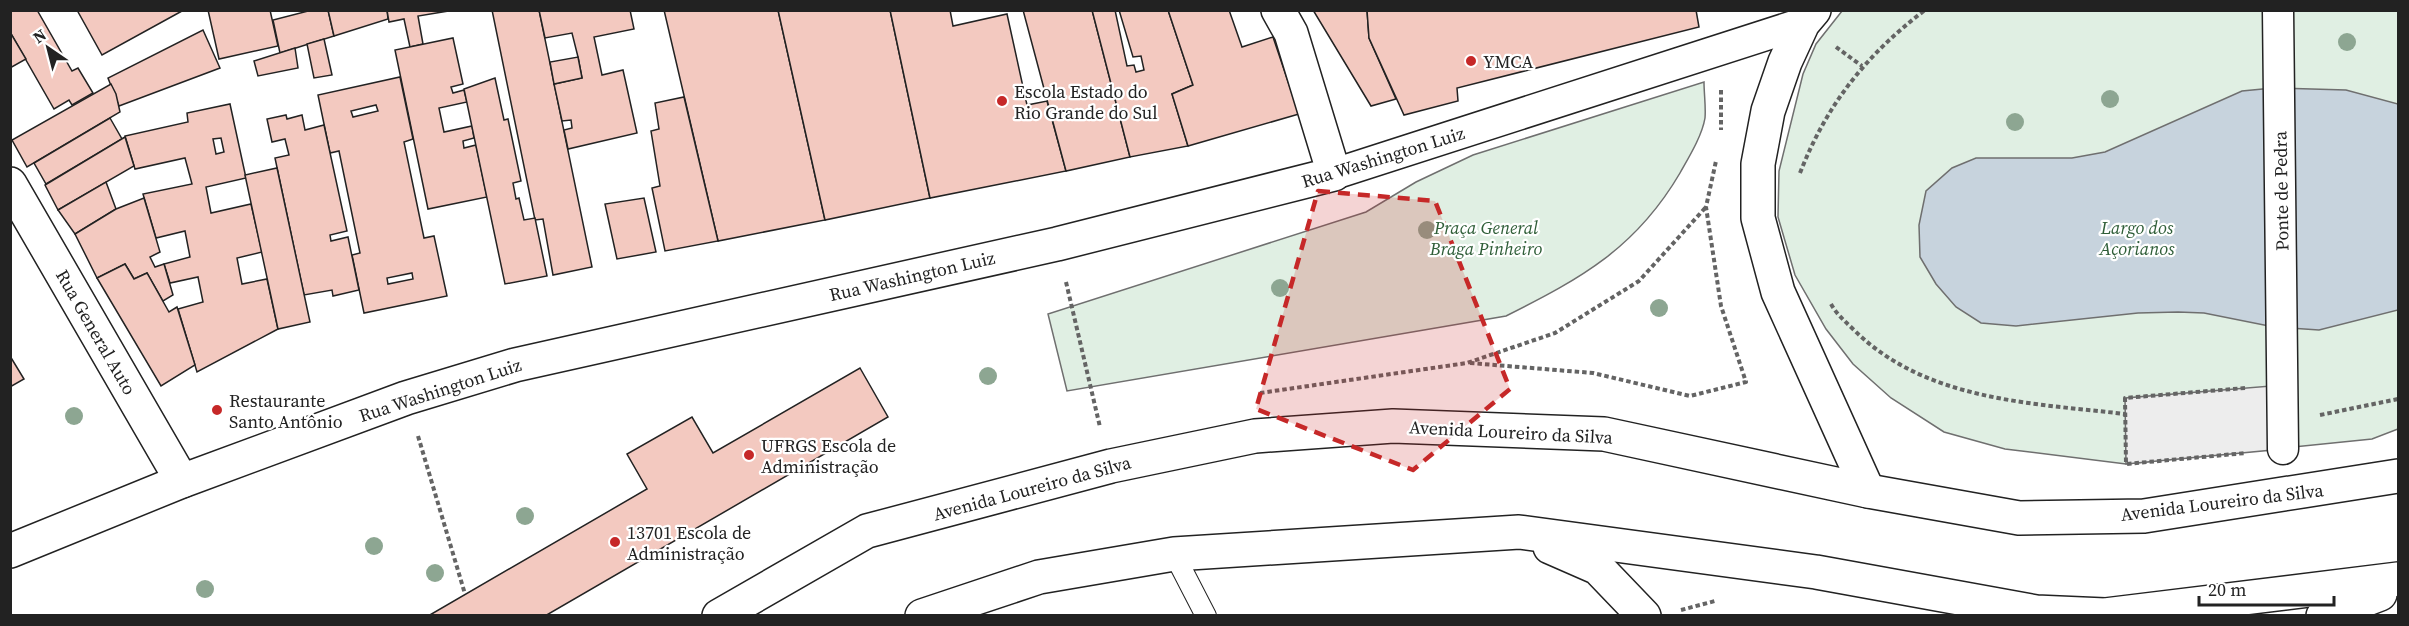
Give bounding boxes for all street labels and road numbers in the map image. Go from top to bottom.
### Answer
street label: Rua Washington Luiz [1298,120,1468,194]
street label: Ponte de Pedra [2267,130,2295,251]
street label: Rua Washington Luiz [827,245,997,307]
street label: Rua General Auto [50,265,142,399]
street label: Rua Washington Luiz [356,352,524,428]
street label: Avenida Loureiro da Silva [1409,414,1614,450]
street label: Avenida Loureiro da Silva [930,449,1135,526]
street label: Avenida Loureiro da Silva [2119,477,2326,527]

